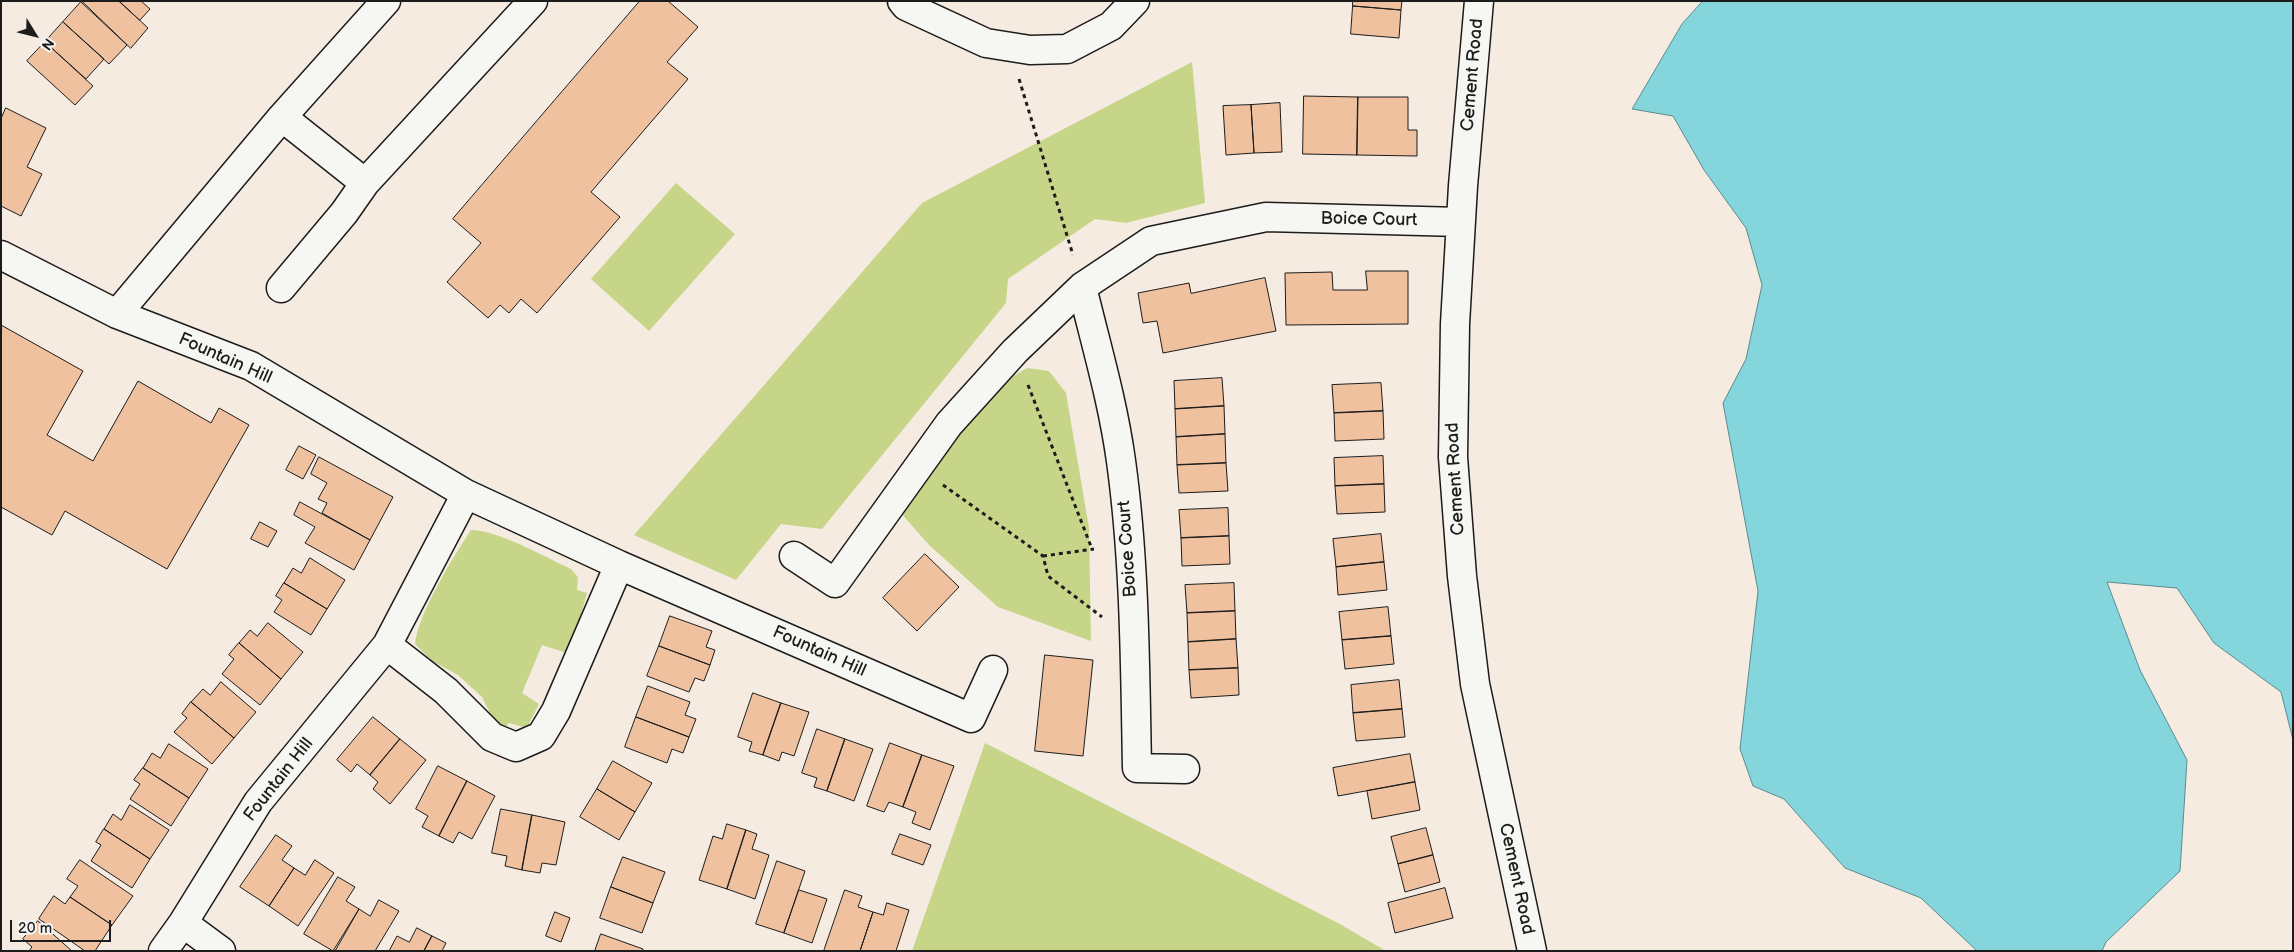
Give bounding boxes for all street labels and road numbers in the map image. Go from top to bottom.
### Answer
street label: Cement Road [1457,18,1489,132]
street label: Boice Court [1320,208,1418,232]
street label: Fountain Hill [175,329,275,389]
street label: Cement Road [1442,422,1470,536]
street label: Boice Court [1114,500,1142,598]
street label: Fountain Hill [769,622,869,682]
street label: Fountain Hill [240,734,318,826]
street label: Cement Road [1494,821,1538,937]

